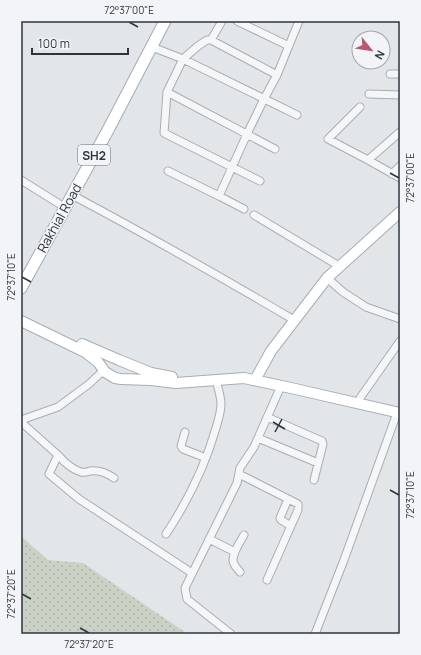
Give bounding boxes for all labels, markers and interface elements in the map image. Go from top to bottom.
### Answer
text: 72°37'00"E [104,3,154,17]
scale bar [32,30,128,56]
north arrow [351,30,391,70]
text: 100 m [38,35,70,52]
text: N [372,48,389,63]
road number: SH2 [78,145,110,165]
text: 72°37'00"E [403,153,417,203]
street label: Rakhial Road [33,180,85,256]
text: 72°37'10"E [4,253,18,301]
text: 72°37'10"E [403,471,417,519]
text: 72°37'20"E [4,569,18,619]
text: 72°37'20"E [64,637,114,651]

